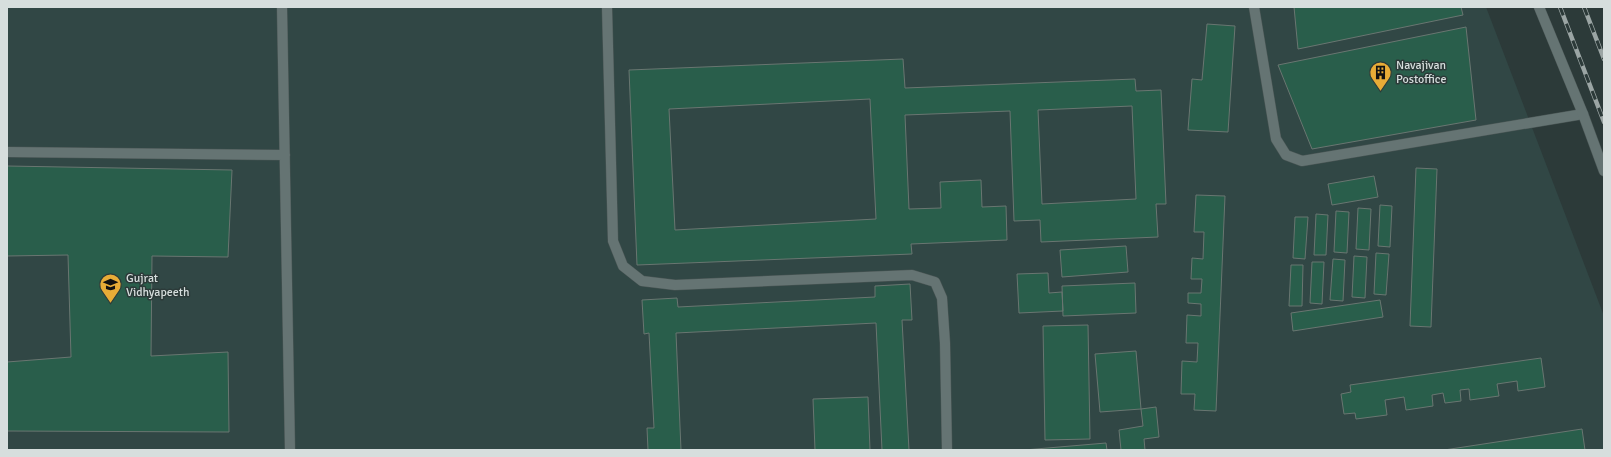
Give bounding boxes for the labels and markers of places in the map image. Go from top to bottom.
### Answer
place label: Navajivan Postoffice [1396,58,1446,87]
building icon: Navajivan Postoffice [1368,59,1394,92]
place label: Gujrat Vidhyapeeth [126,271,190,300]
school or university icon: Gujrat Vidhyapeeth [98,272,124,305]

